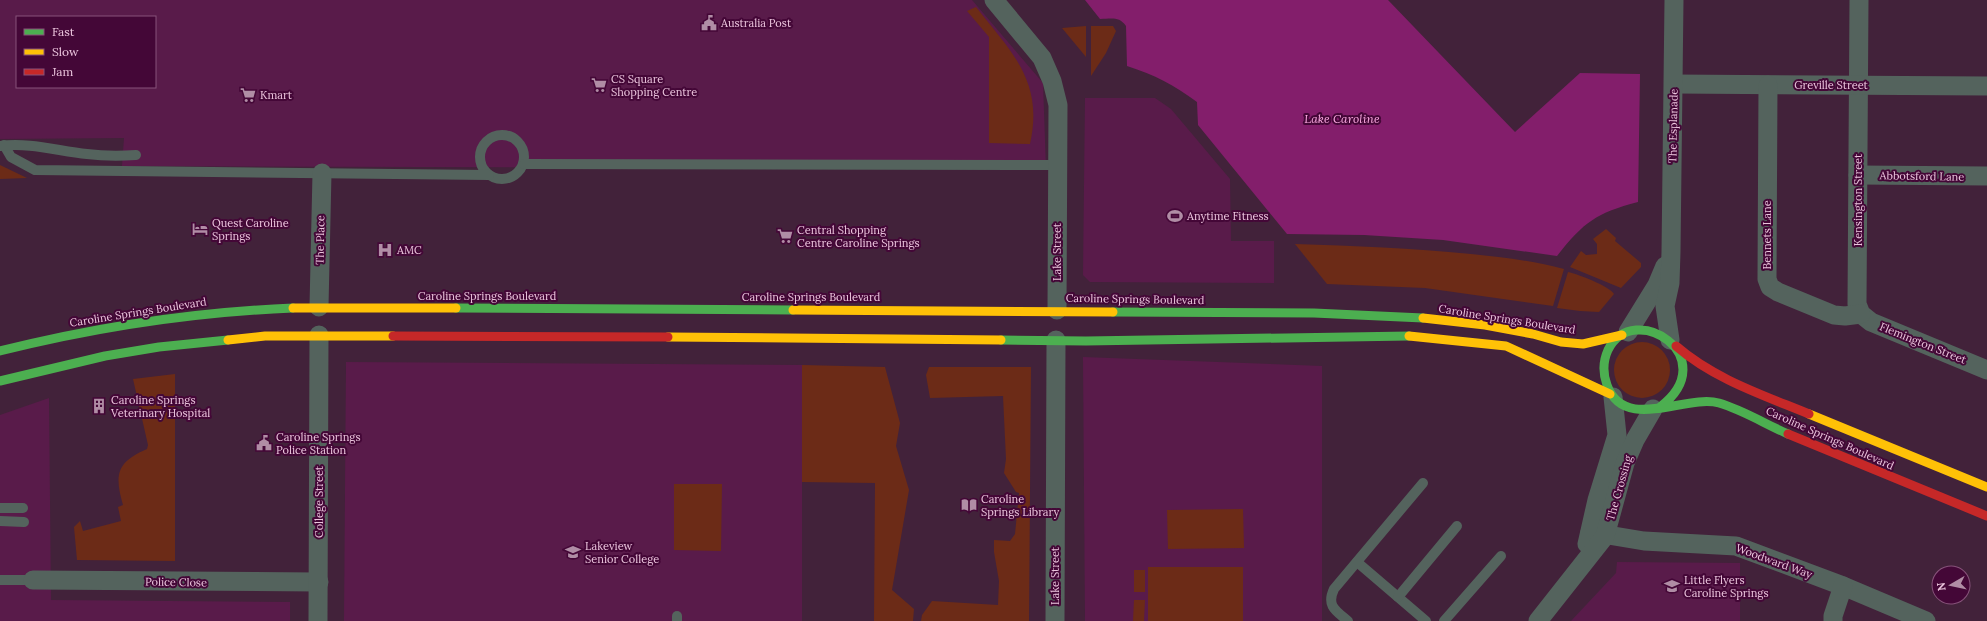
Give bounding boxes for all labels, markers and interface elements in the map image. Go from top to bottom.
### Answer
public building icon: Australia Post [700,14,718,32]
legend [16,16,156,88]
place label: Australia Post [720,16,792,30]
text: Fast [52,24,75,39]
text: Slow [52,44,79,59]
text: Jam [51,64,73,79]
place label: CS Square Shopping Centre [611,72,697,99]
supermarket icon: CS Square Shopping Centre [590,76,608,94]
street label: Greville Street [1794,78,1869,92]
supermarket icon: Kmart [239,86,257,104]
place label: Kmart [260,88,293,102]
street label: The Esplanade [1665,89,1681,163]
water label: Lake Caroline [1304,111,1380,126]
street label: Kensington Street [1851,153,1865,246]
street label: Abbotsford Lane [1879,168,1964,184]
street label: Bennets Lane [1760,200,1774,270]
sports icon: Anytime Fitness [1166,207,1184,225]
place label: Anytime Fitness [1186,209,1269,223]
street label: The Place [313,215,327,265]
place label: Quest Caroline Springs [212,216,289,243]
hotel icon: Quest Caroline Springs [191,220,209,238]
street label: Lake Street [1050,222,1064,281]
place label: Central Shopping Centre Caroline Springs [797,223,920,250]
supermarket icon: Central Shopping Centre Caroline Springs [776,227,794,245]
hospital icon: AMC [376,241,394,259]
place label: AMC [396,243,422,257]
street label: Caroline Springs Boulevard [418,289,557,303]
street label: Caroline Springs Boulevard [742,290,881,304]
street label: Caroline Springs Boulevard [1066,291,1205,307]
street label: Caroline Springs Boulevard [68,294,208,330]
street label: Caroline Springs Boulevard [1437,301,1577,337]
street label: Flemington Street [1878,319,1969,367]
place label: Caroline Springs Veterinary Hospital [110,393,210,420]
building icon: Caroline Springs Veterinary Hospital [90,397,108,415]
street label: Caroline Springs Boulevard [1764,403,1897,473]
place label: Caroline Springs Police Station [276,430,361,457]
public building icon: Caroline Springs Police Station [255,434,273,452]
street label: The Crossing [1603,453,1635,522]
street label: College Street [312,465,326,538]
place label: Caroline Springs Library [981,492,1060,519]
library icon: Caroline Springs Library [960,496,978,514]
place label: Lakeview Senior College [585,539,659,566]
street label: Woodward Way [1734,541,1814,581]
school or university icon: Lakeview Senior College [564,543,582,561]
street label: Lake Street [1048,546,1062,605]
north arrow [1931,565,1971,605]
place label: Little Flyers Caroline Springs [1684,573,1769,600]
street label: Police Close [145,574,207,590]
school or university icon: Little Flyers Caroline Springs [1663,577,1681,595]
text: N [1933,581,1949,592]

